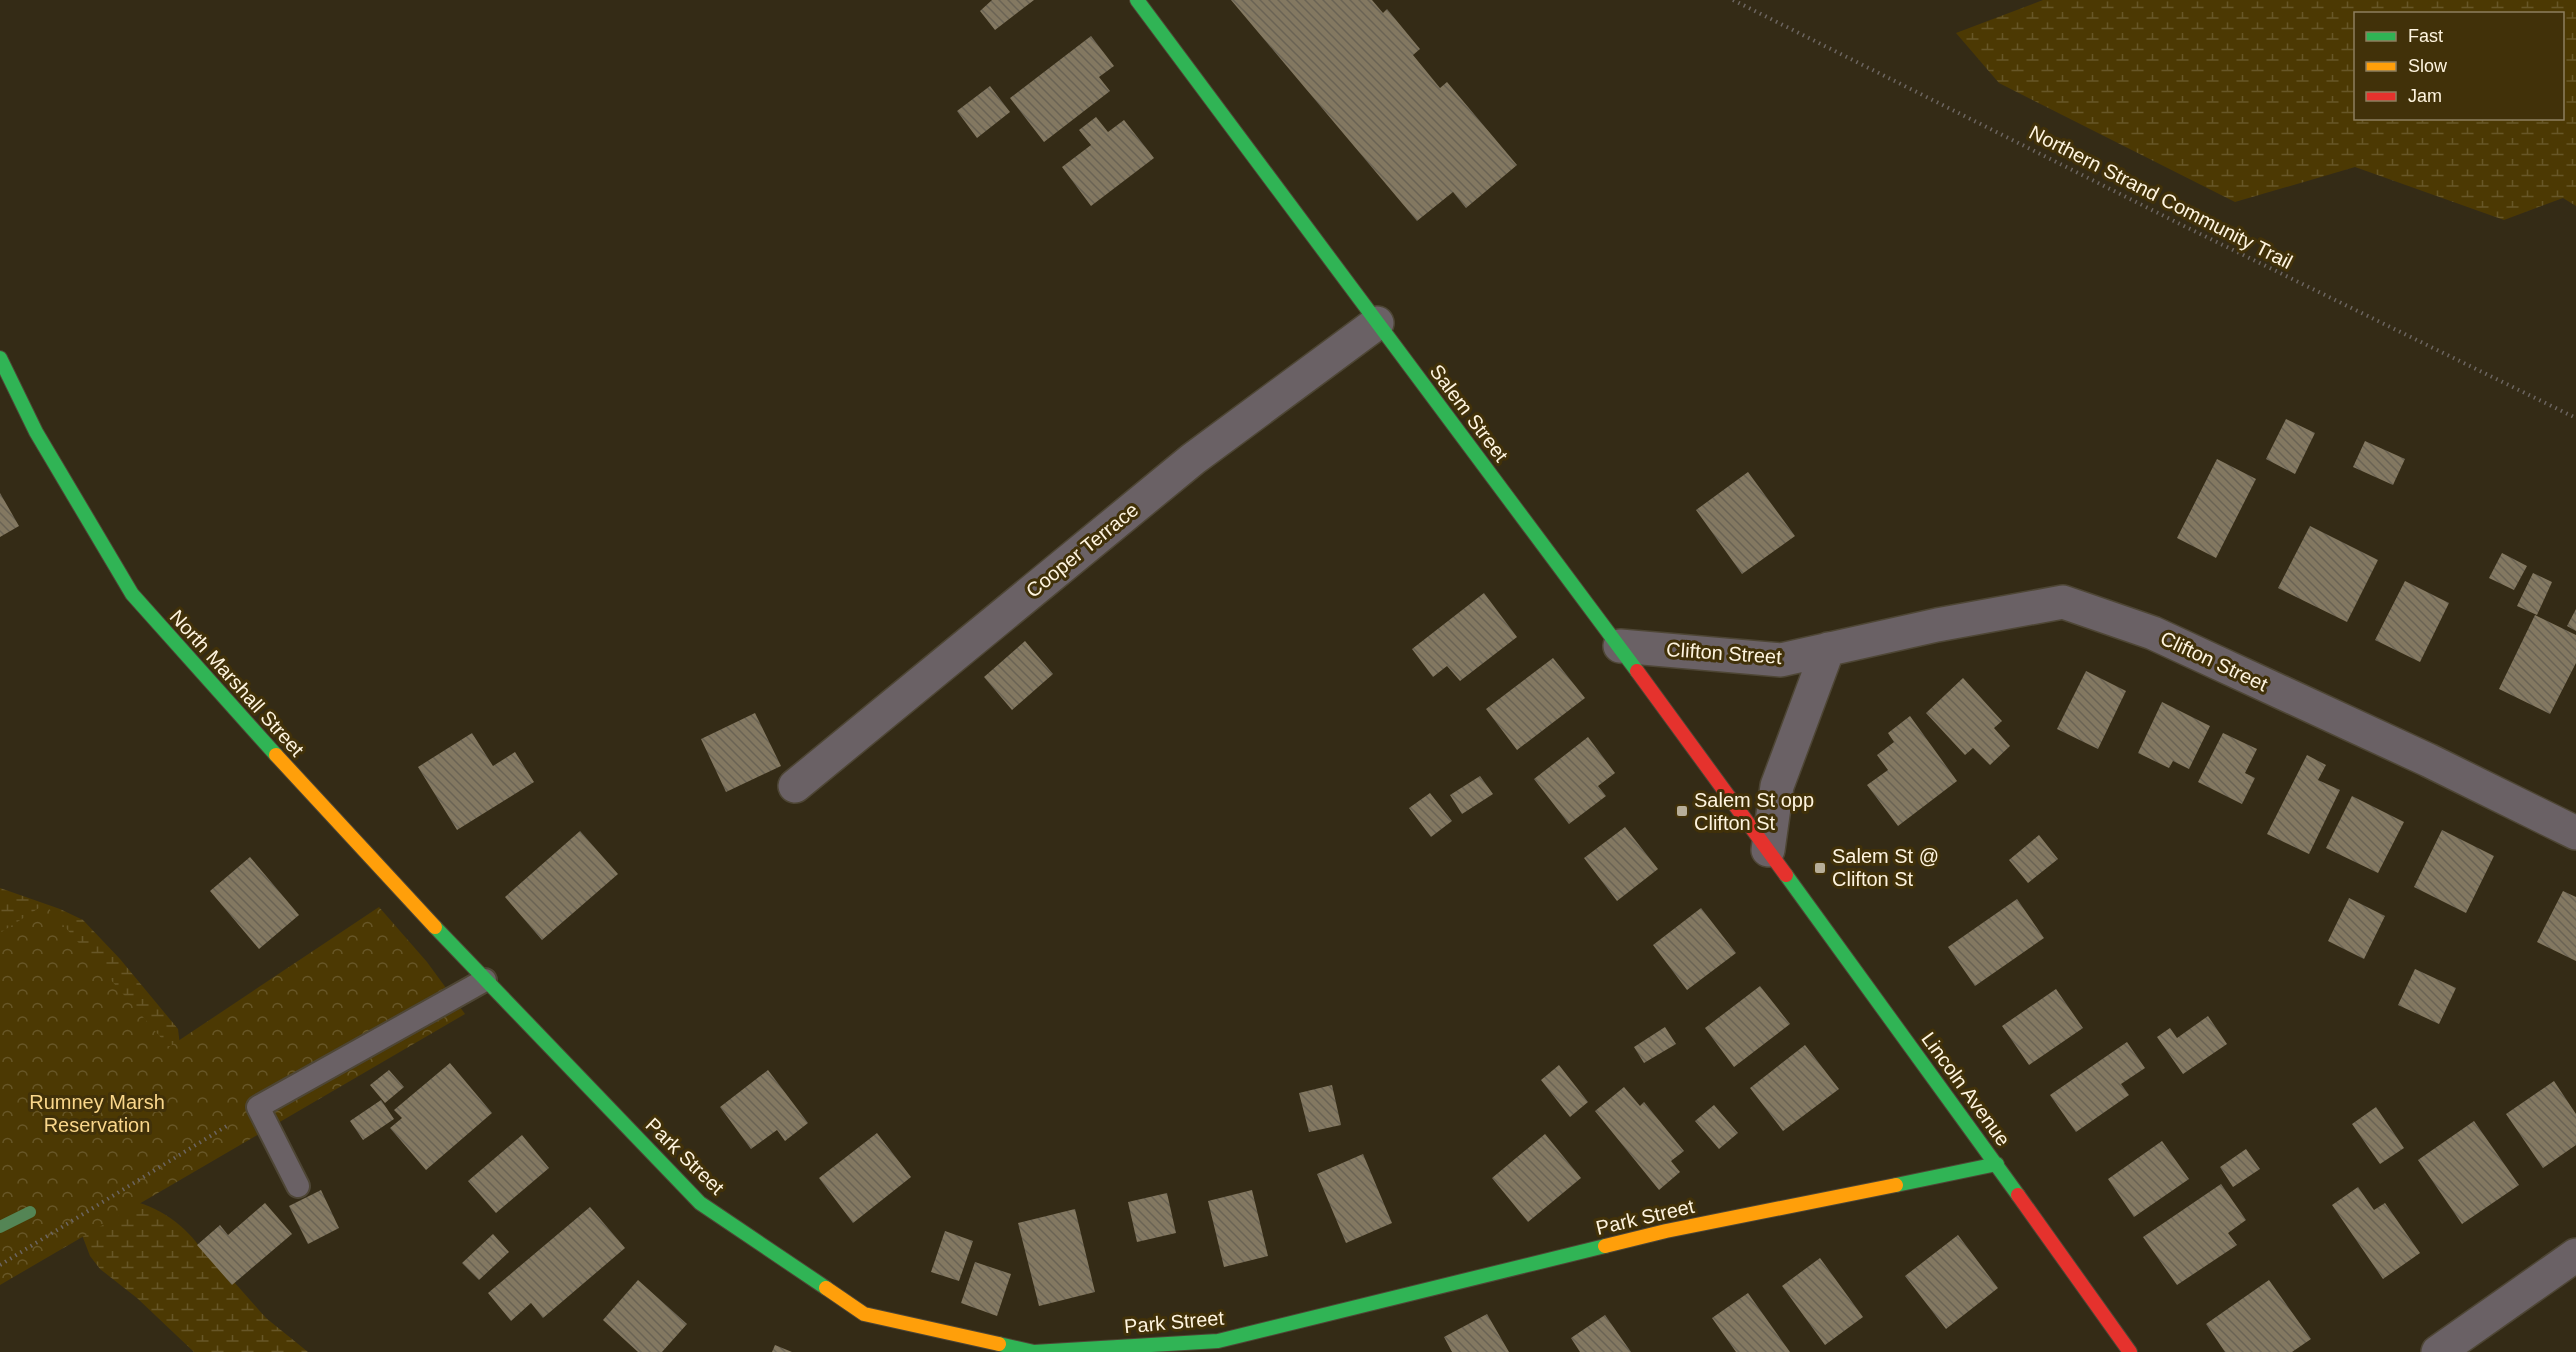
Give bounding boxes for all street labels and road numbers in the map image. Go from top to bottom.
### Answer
street label: Northern Strand Community Trail [2026,121,2296,273]
street label: Salem Street [1425,360,1513,466]
street label: Cooper Terrace [1022,498,1142,602]
street label: North Marshall Street [166,605,309,761]
street label: Clifton Street [2157,627,2271,696]
street label: Clifton Street [1666,638,1783,668]
street label: Lincoln Avenue [1917,1028,2015,1150]
street label: Park Street [641,1113,729,1199]
street label: Park Street [1594,1195,1697,1239]
street label: Park Street [1123,1307,1225,1337]

